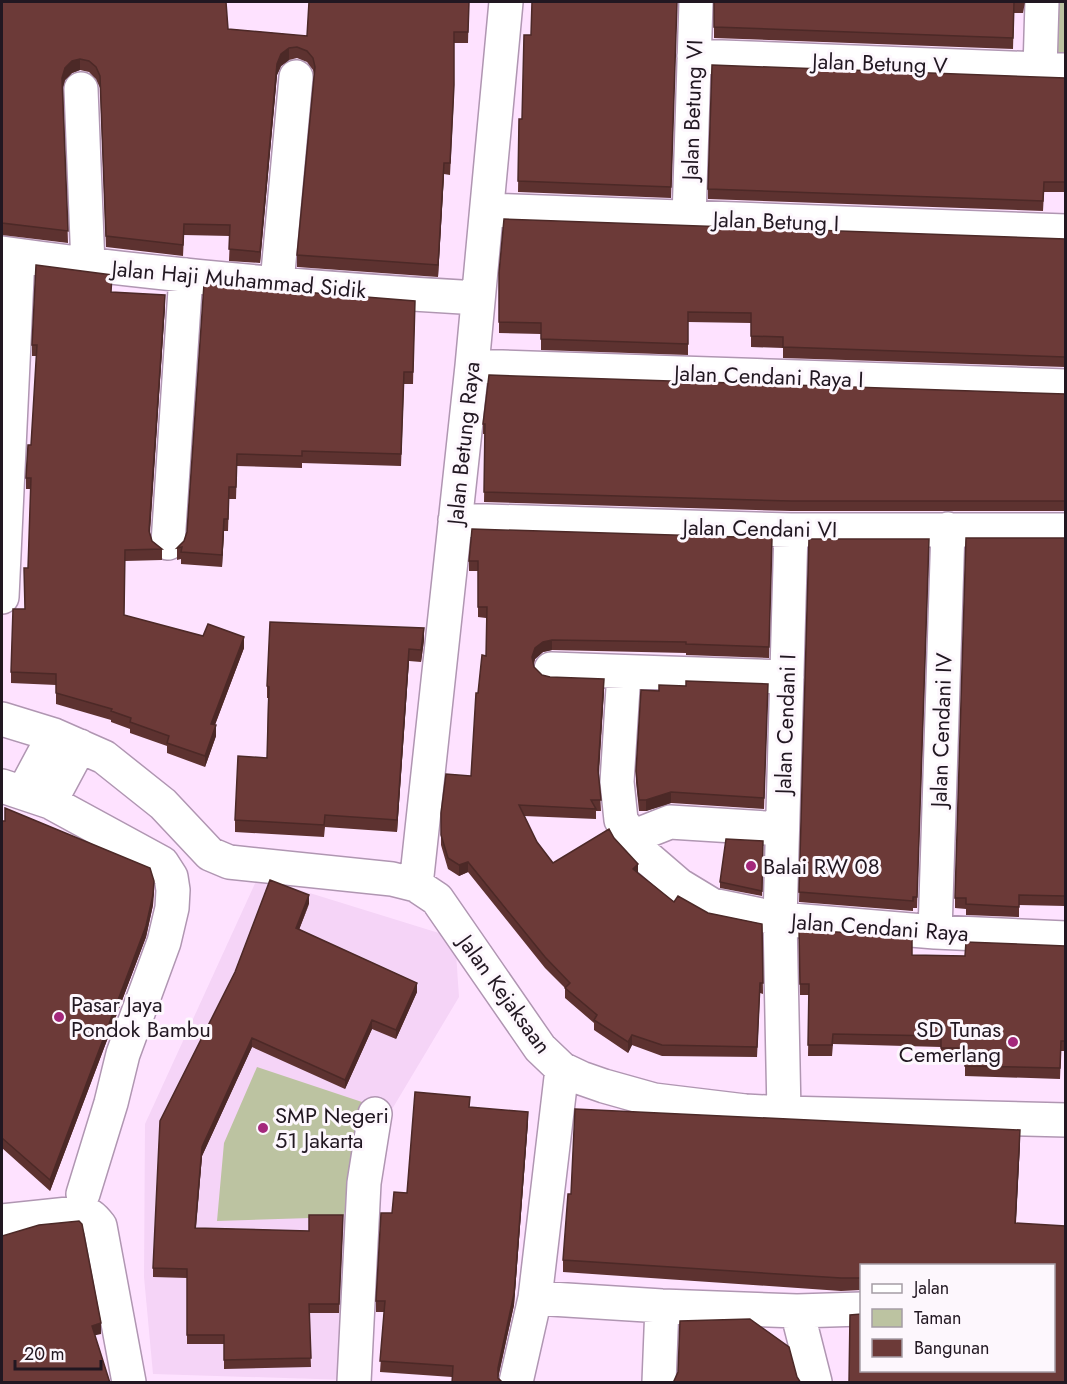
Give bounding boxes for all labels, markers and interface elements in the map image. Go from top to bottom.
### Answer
street label: Jalan Betung VI [673,39,710,184]
street label: Jalan Betung V [809,45,949,81]
street label: Jalan Betung I [709,203,840,239]
street label: Jalan Haji Muhammad Sidik [108,252,368,306]
street label: Jalan Cendani Raya I [671,357,864,395]
street label: Jalan Betung Raya [438,360,487,529]
street label: Jalan Cendani VI [679,511,838,545]
street label: Jalan Cendani IV [922,652,960,811]
street label: Jalan Cendani I [766,653,803,798]
place label: Balai RW 08 [763,850,880,882]
marker: Balai RW 08 [744,859,758,873]
street label: Jalan Cendani Raya [787,905,970,949]
street label: Jalan Kejaksaan [449,925,559,1060]
place label: Pasar Jaya Pondok Bambu [71,988,211,1045]
marker: Pasar Jaya Pondok Bambu [52,1010,66,1024]
place label: SD Tunas Cemerlang [899,1013,1001,1070]
marker: SD Tunas Cemerlang [1006,1035,1020,1049]
place label: SMP Negeri 51 Jakarta [275,1099,389,1156]
marker: SMP Negeri 51 Jakarta [256,1121,270,1135]
legend [860,1264,1055,1372]
text: Jalan [912,1275,949,1301]
text: Taman [914,1305,961,1331]
scale bar [15,1333,100,1371]
text: Bangunan [914,1335,989,1361]
text: 20 m [24,1341,64,1367]

